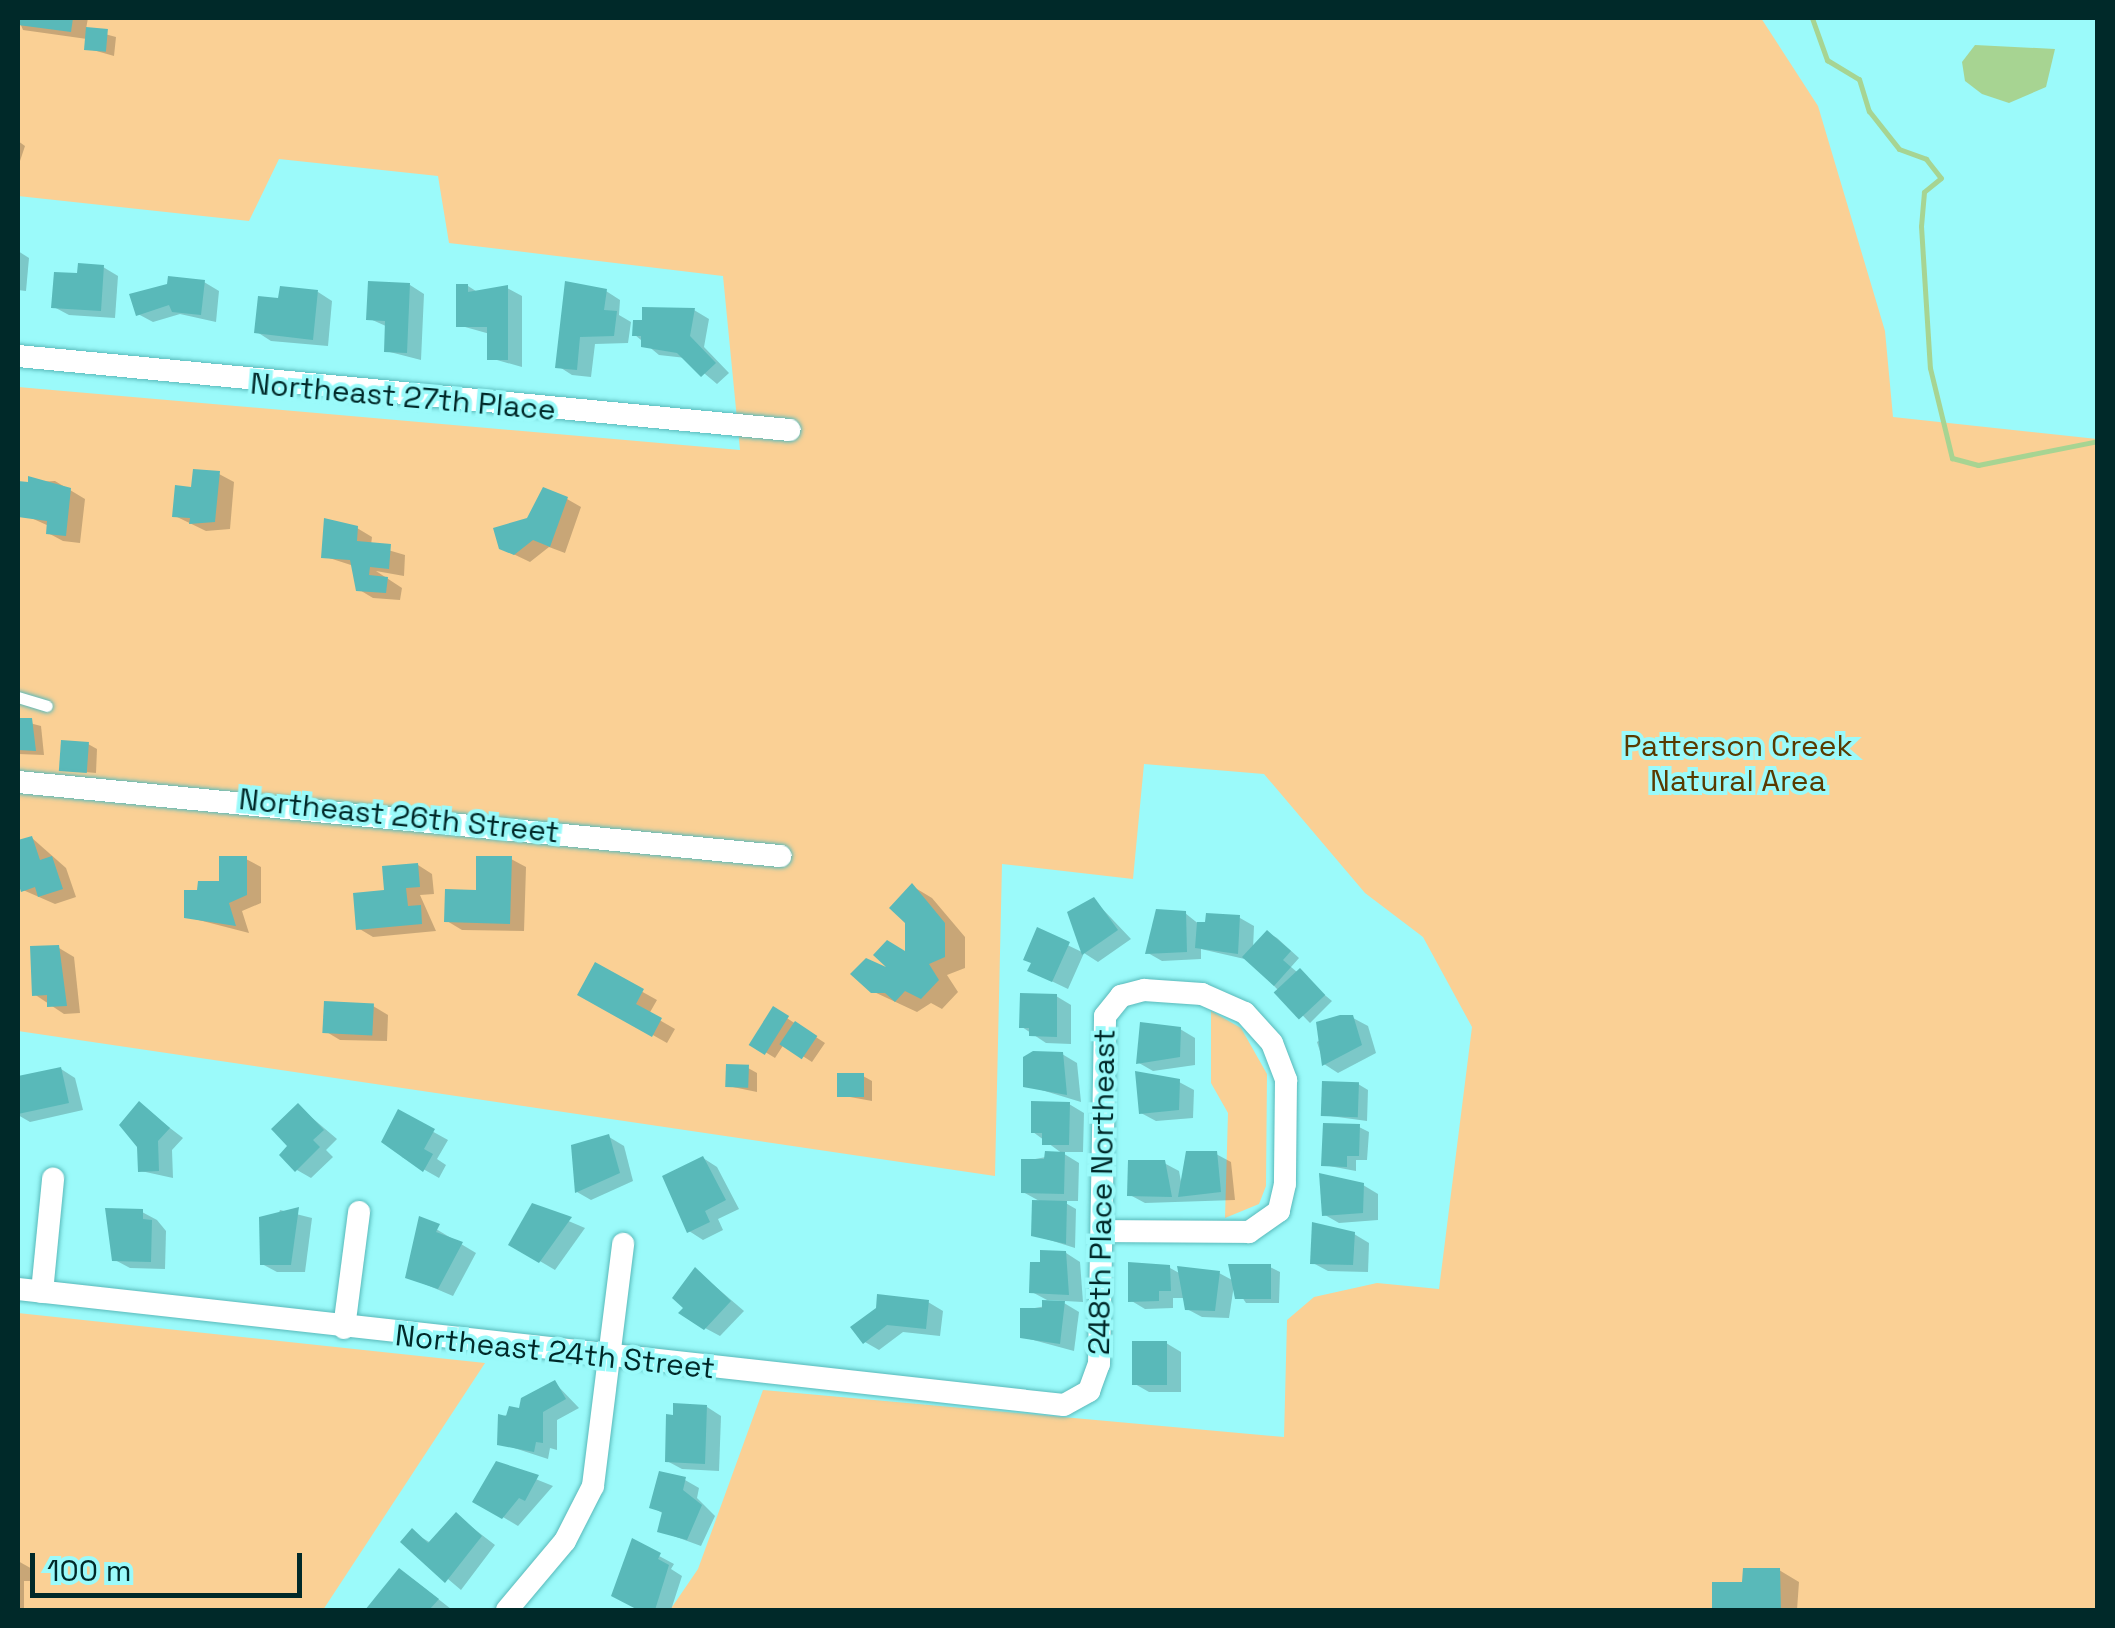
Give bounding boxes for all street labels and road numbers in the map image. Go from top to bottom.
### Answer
street label: Northeast 27th Place [249,366,557,428]
street label: Northeast 26th Street [237,781,561,851]
street label: 248th Place Northeast [1081,1029,1123,1355]
street label: Northeast 24th Street [393,1317,717,1387]

